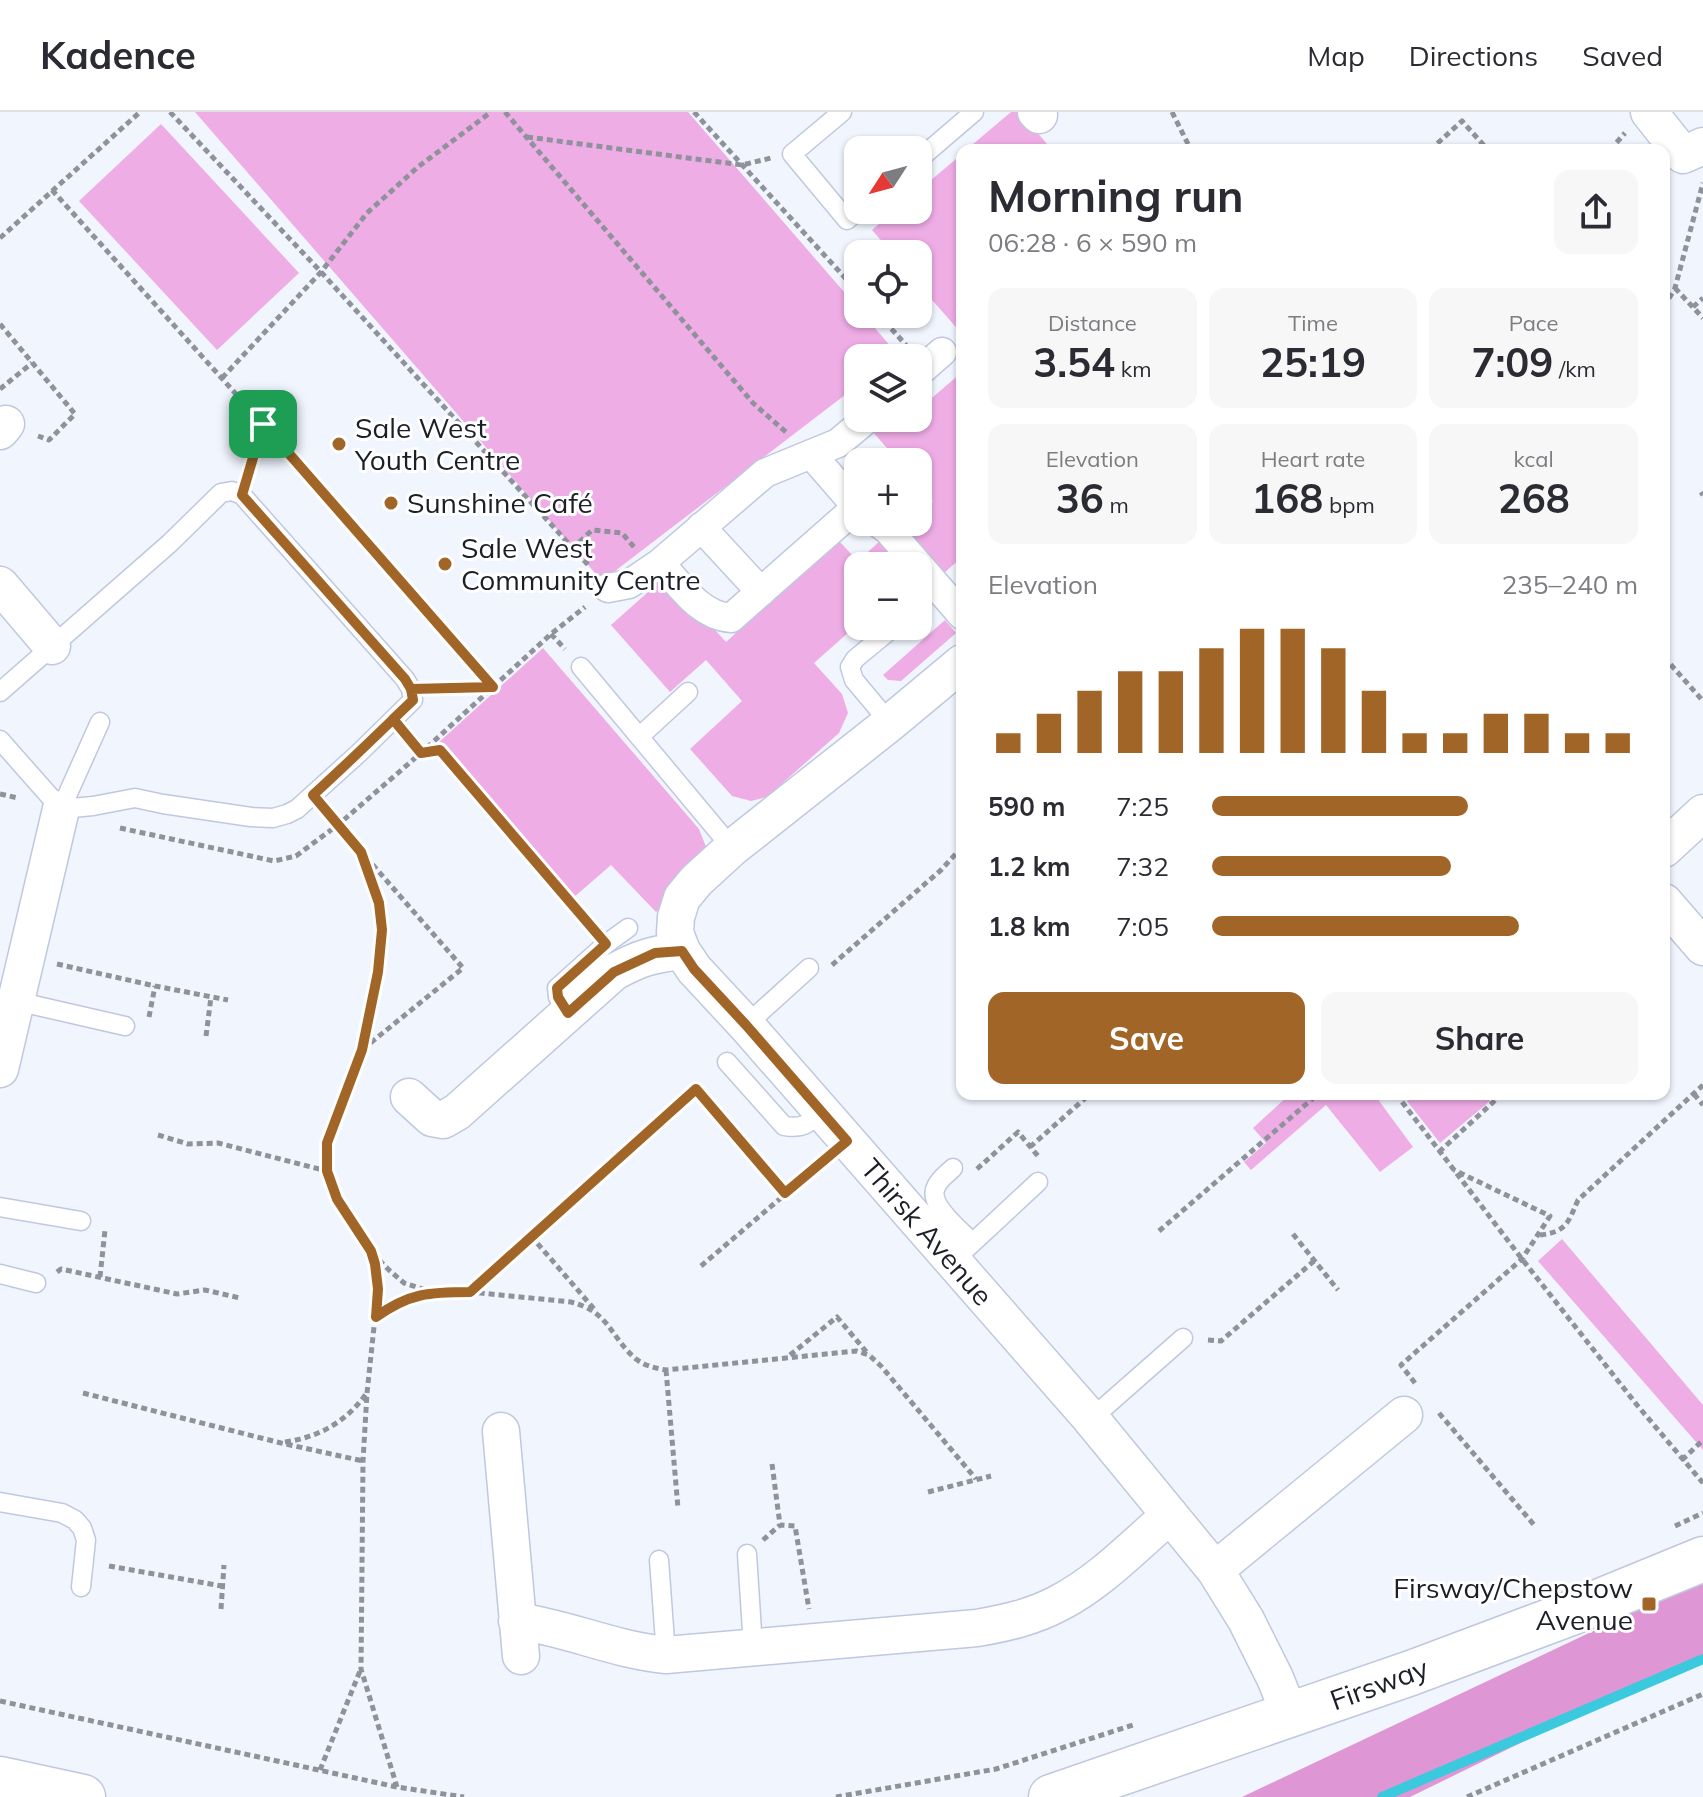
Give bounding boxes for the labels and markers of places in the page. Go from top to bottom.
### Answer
pin [229,390,297,458]
place label: Sale West Youth Centre [354,410,520,477]
marker: Sale West Youth Centre [330,435,348,453]
place label: Sunshine Café [407,485,593,520]
marker: Sunshine Café [382,494,400,512]
place label: Sale West Community Centre [461,530,701,597]
marker: Sale West Community Centre [436,555,454,573]
place label: Firsway/Chepstow Avenue [1393,1570,1633,1637]
marker: Firsway/Chepstow Avenue [1640,1595,1658,1613]

